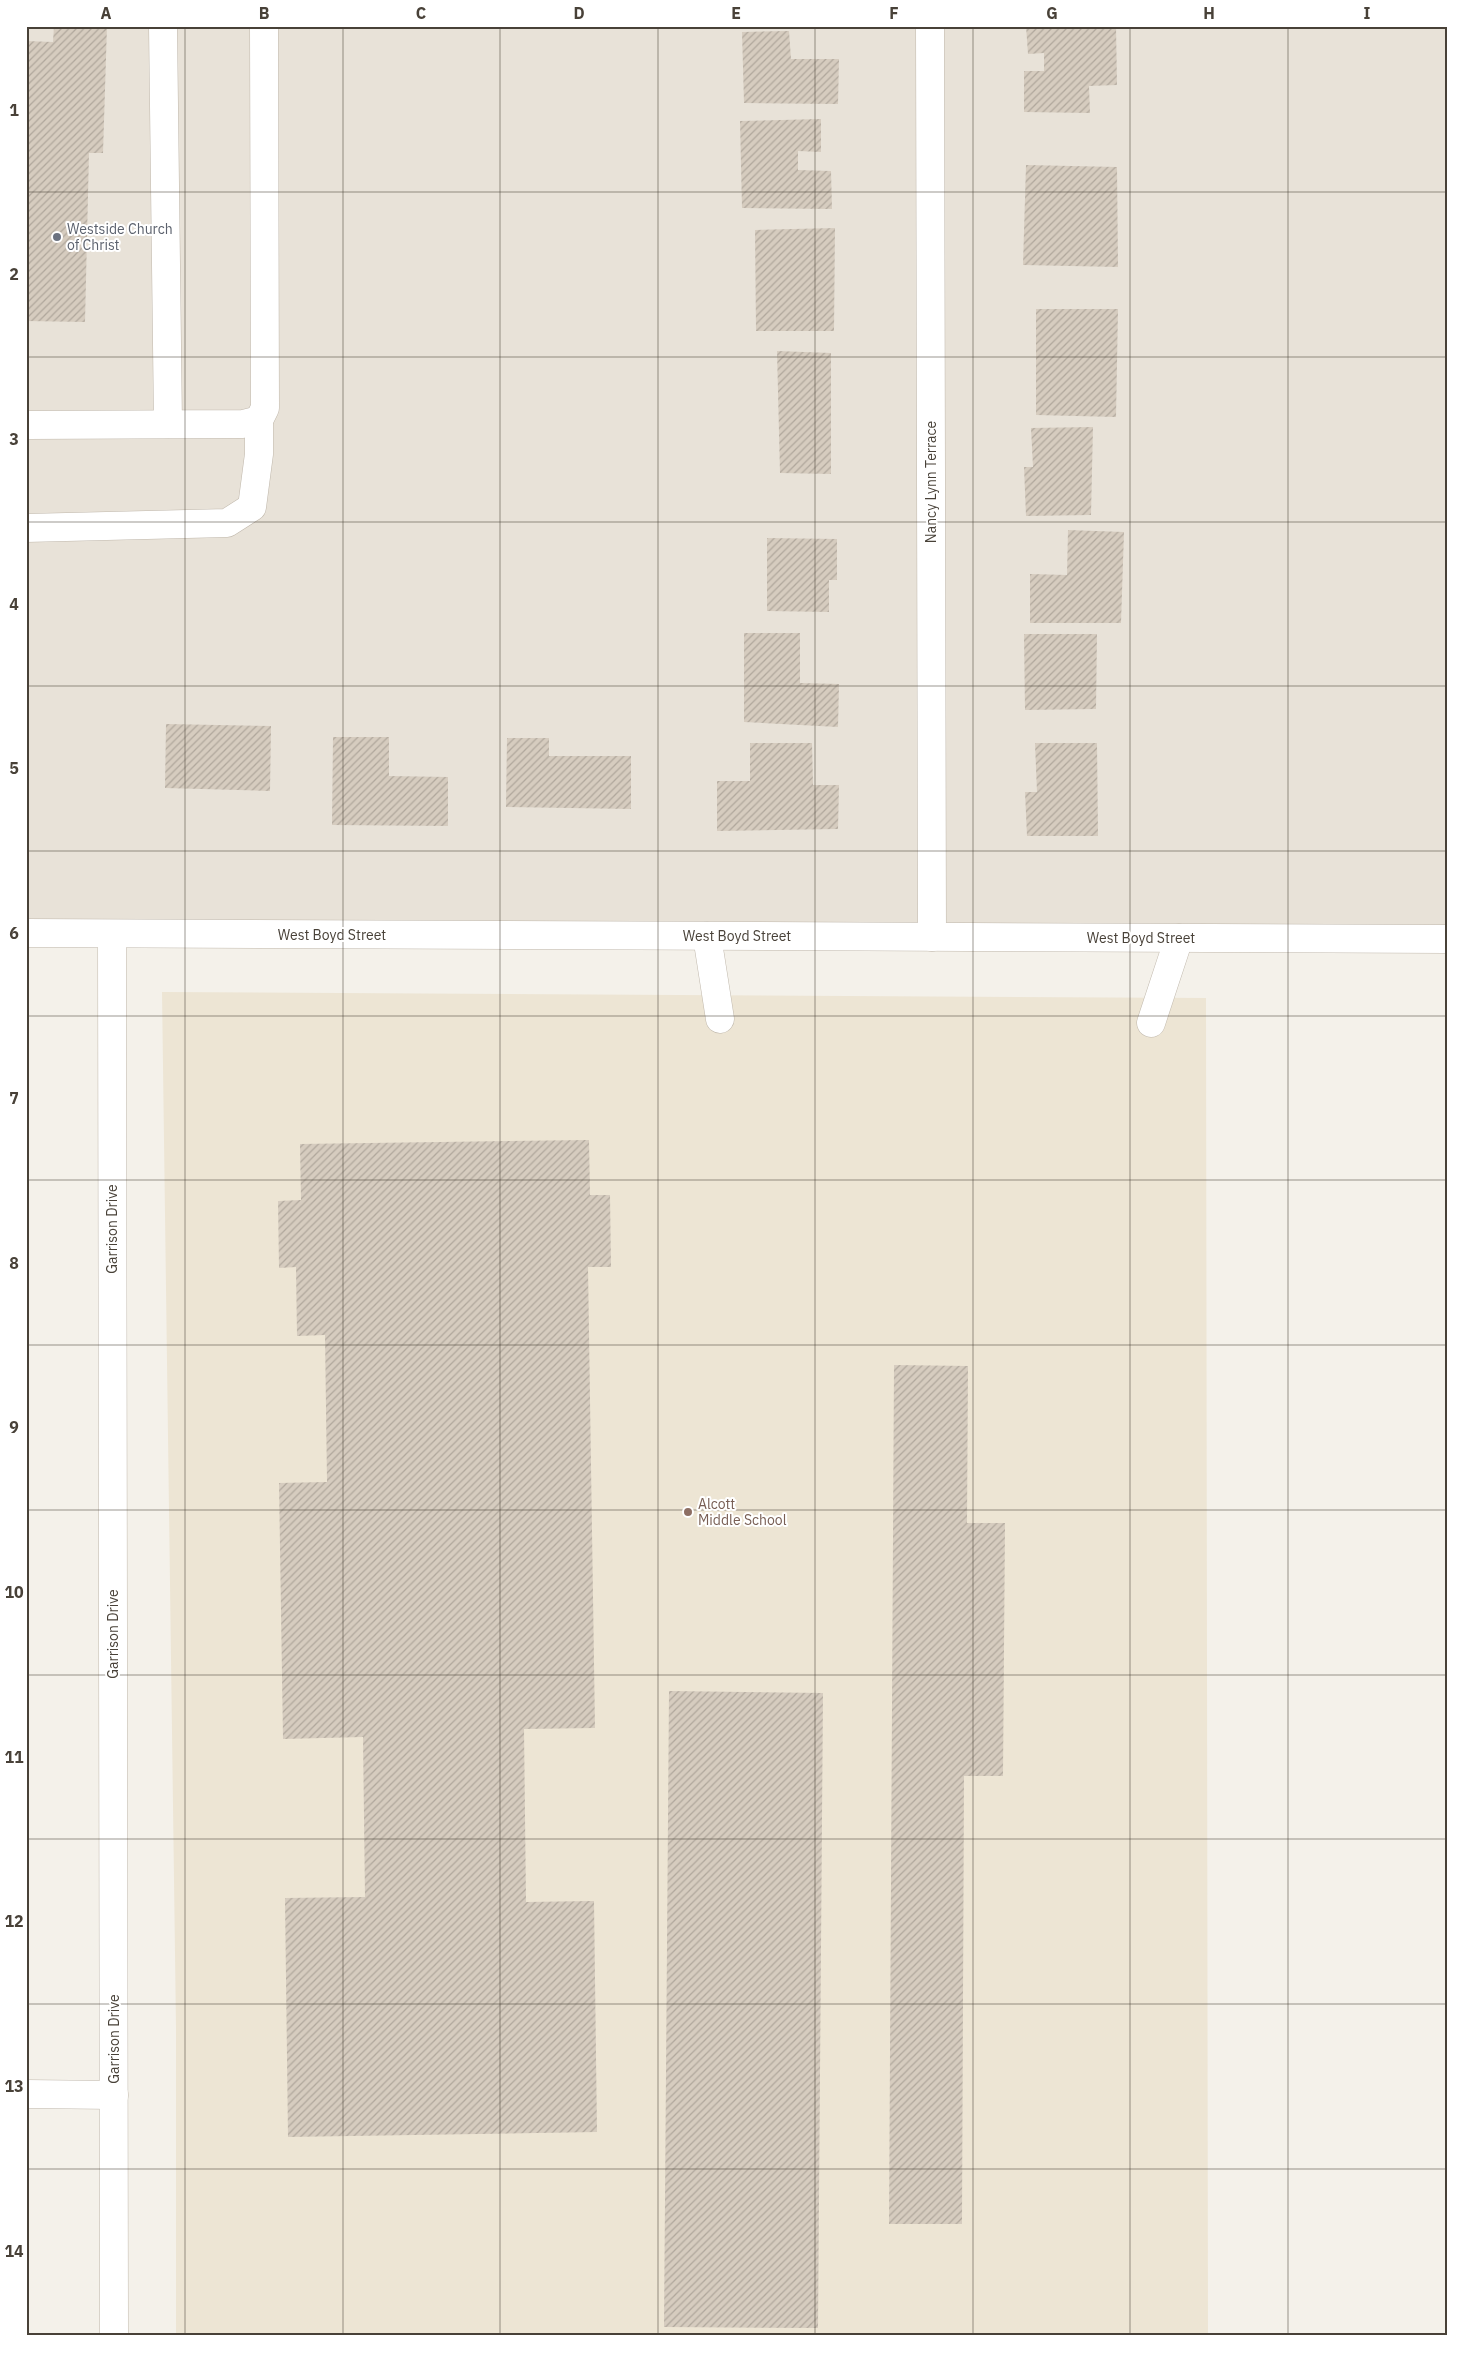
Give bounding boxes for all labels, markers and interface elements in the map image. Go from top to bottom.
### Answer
text: A [101,3,112,23]
text: B [259,3,270,23]
text: C [416,3,426,23]
text: D [573,3,585,23]
text: E [731,3,741,23]
text: F [889,3,899,23]
text: G [1046,3,1058,23]
text: H [1203,3,1215,23]
text: I [1364,3,1371,23]
text: 1 [9,100,19,120]
place label: Westside Church of Christ [67,220,173,254]
marker: Westside Church of Christ [51,231,63,243]
text: 2 [9,264,19,284]
street label: Nancy Lynn Terrace [922,420,940,543]
text: 3 [9,429,19,449]
text: 4 [9,594,19,614]
text: 5 [9,758,19,778]
text: 6 [9,923,19,943]
street label: West Boyd Street [278,926,386,944]
street label: West Boyd Street [683,927,791,945]
street label: West Boyd Street [1087,929,1195,947]
text: 7 [9,1088,19,1108]
street label: Garrison Drive [103,1184,121,1274]
text: 8 [9,1253,19,1273]
text: 9 [9,1417,19,1437]
place label: Alcott Middle School [698,1495,787,1529]
marker: Alcott Middle School [682,1506,694,1518]
text: 10 [4,1582,24,1602]
street label: Garrison Drive [104,1589,122,1679]
text: 11 [4,1747,24,1767]
text: 12 [4,1911,24,1931]
street label: Garrison Drive [105,1994,123,2084]
text: 13 [4,2076,24,2096]
text: 14 [4,2241,24,2261]

